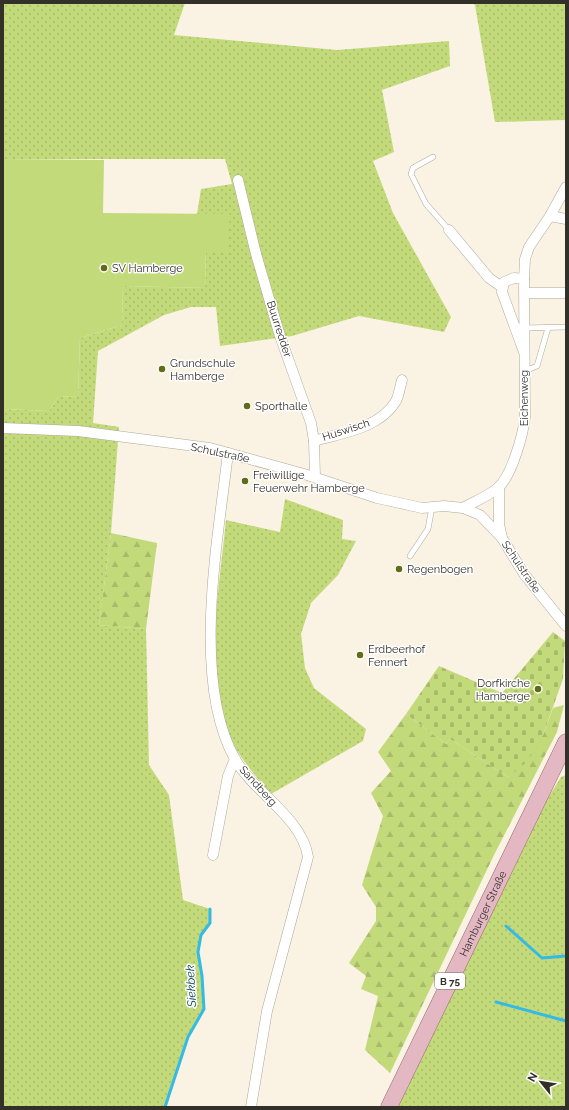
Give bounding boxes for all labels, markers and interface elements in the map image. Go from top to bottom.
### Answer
place label: SV Hamberge [112,262,183,275]
marker: SV Hamberge [99,263,109,273]
street label: Buurredder [264,299,294,359]
place label: Grundschule Hamberge [170,357,236,383]
marker: Grundschule Hamberge [157,364,167,374]
street label: Eichenweg [518,370,531,426]
place label: Sporthalle [255,400,308,413]
marker: Sporthalle [242,401,252,411]
street label: Huswisch [321,416,371,444]
street label: Schulstraße [189,440,251,466]
place label: Freiwillige Feuerwehr Hamberge [253,469,365,495]
marker: Freiwillige Feuerwehr Hamberge [240,476,250,486]
street label: Schulstraße [499,538,543,596]
place label: Regenbogen [407,563,473,576]
marker: Regenbogen [394,564,404,574]
place label: Erdbeerhof Fennert [368,643,426,669]
marker: Erdbeerhof Fennert [355,650,365,660]
place label: Dorfkirche Hamberge [476,677,531,703]
marker: Dorfkirche Hamberge [533,684,543,694]
street label: Sandberg [237,763,279,809]
street label: Hamburger Straße [457,868,509,958]
water label: Siekbek [183,964,199,1009]
road number: B 75 [435,973,465,989]
north arrow [521,1062,561,1102]
text: N [525,1070,541,1084]

